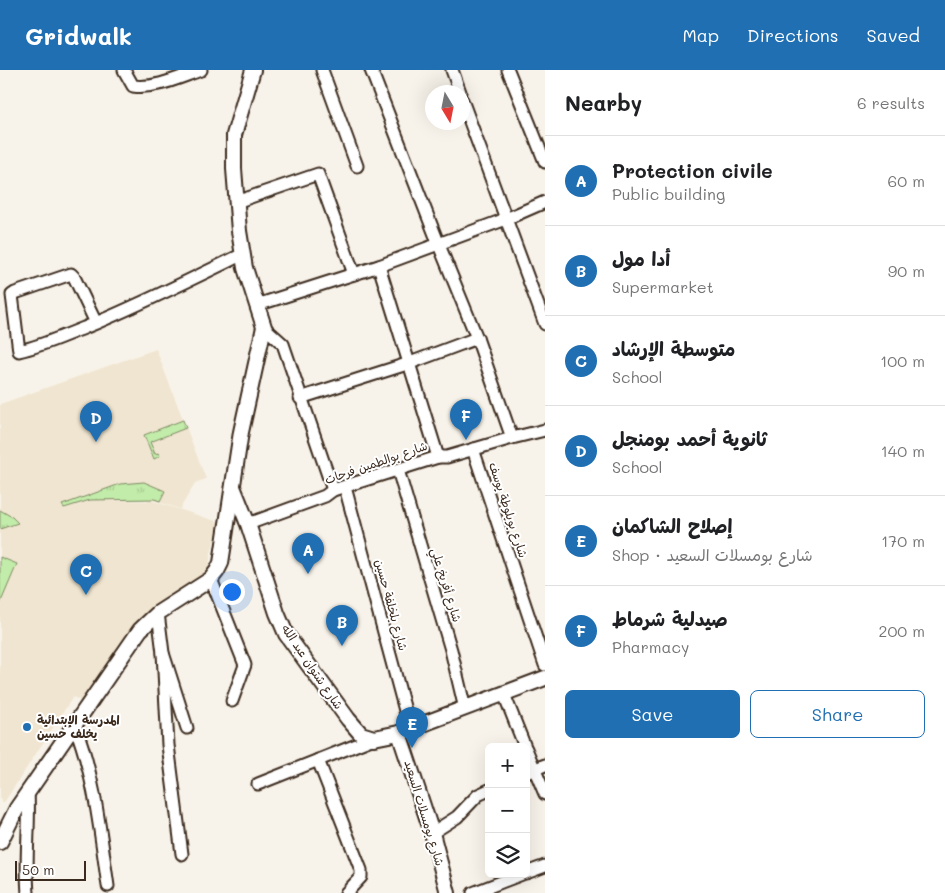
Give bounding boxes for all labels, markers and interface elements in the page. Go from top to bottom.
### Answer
text: Gridwalk [25,20,132,51]
text: Map [682,23,719,47]
text: Directions [747,23,839,47]
text: Saved [867,23,920,47]
north arrow [425,85,470,130]
text: Nearby [565,89,642,116]
text: 6 results [857,92,925,113]
text: Protection civile [612,158,773,183]
text: A [575,170,587,191]
text: 60 m [888,170,925,191]
text: Public building [612,183,725,204]
text: أدا مول [612,246,670,271]
text: B [576,260,586,281]
text: 90 m [888,260,925,281]
text: Supermarket [612,276,714,297]
text: متوسطة الإرشاد [612,336,735,361]
text: C [575,350,587,371]
text: 100 m [880,350,925,371]
text: School [612,366,662,387]
pin: F [450,399,482,440]
pin: D [80,401,112,442]
text: ثانوية أحمد بومنجل [612,426,767,451]
street label: شارع بوالطمين فرحات [322,437,430,489]
text: D [575,440,587,461]
text: 140 m [881,440,925,461]
text: School [612,456,662,477]
street label: شارع بويلوطة يوسف [484,460,532,560]
text: إصلاح الشاكمان [612,513,732,538]
text: E [576,530,586,551]
text: 170 m [881,530,925,551]
pin: A [292,533,324,574]
text: Shop · شارع بومسلات السعيد [612,544,813,565]
street label: شارع أفريخ علي [424,546,466,625]
pin: C [70,554,102,595]
street label: شارع بلخلفة حسين [370,557,412,653]
your location [219,579,245,605]
pin: B [326,605,358,646]
text: صيدلية شرماط [612,606,728,631]
text: F [576,620,586,641]
text: 200 m [878,620,925,641]
street label: شارع شتوان عبد الله [277,621,347,713]
text: Pharmacy [612,636,689,657]
button: Save [565,690,740,738]
button: Share [750,690,925,738]
pin: E [396,707,428,748]
place label: المدرسة الإبتدائية يخلف حسين [37,711,120,741]
marker: المدرسة الإبتدائية يخلف حسين [21,721,33,733]
map controls [485,743,530,878]
button: + [485,743,530,788]
street label: شارع بومسلات السعيد [399,758,449,868]
button: − [485,788,530,833]
button: layers [485,833,530,878]
scale bar [15,858,86,881]
text: 50 m [22,860,54,879]

